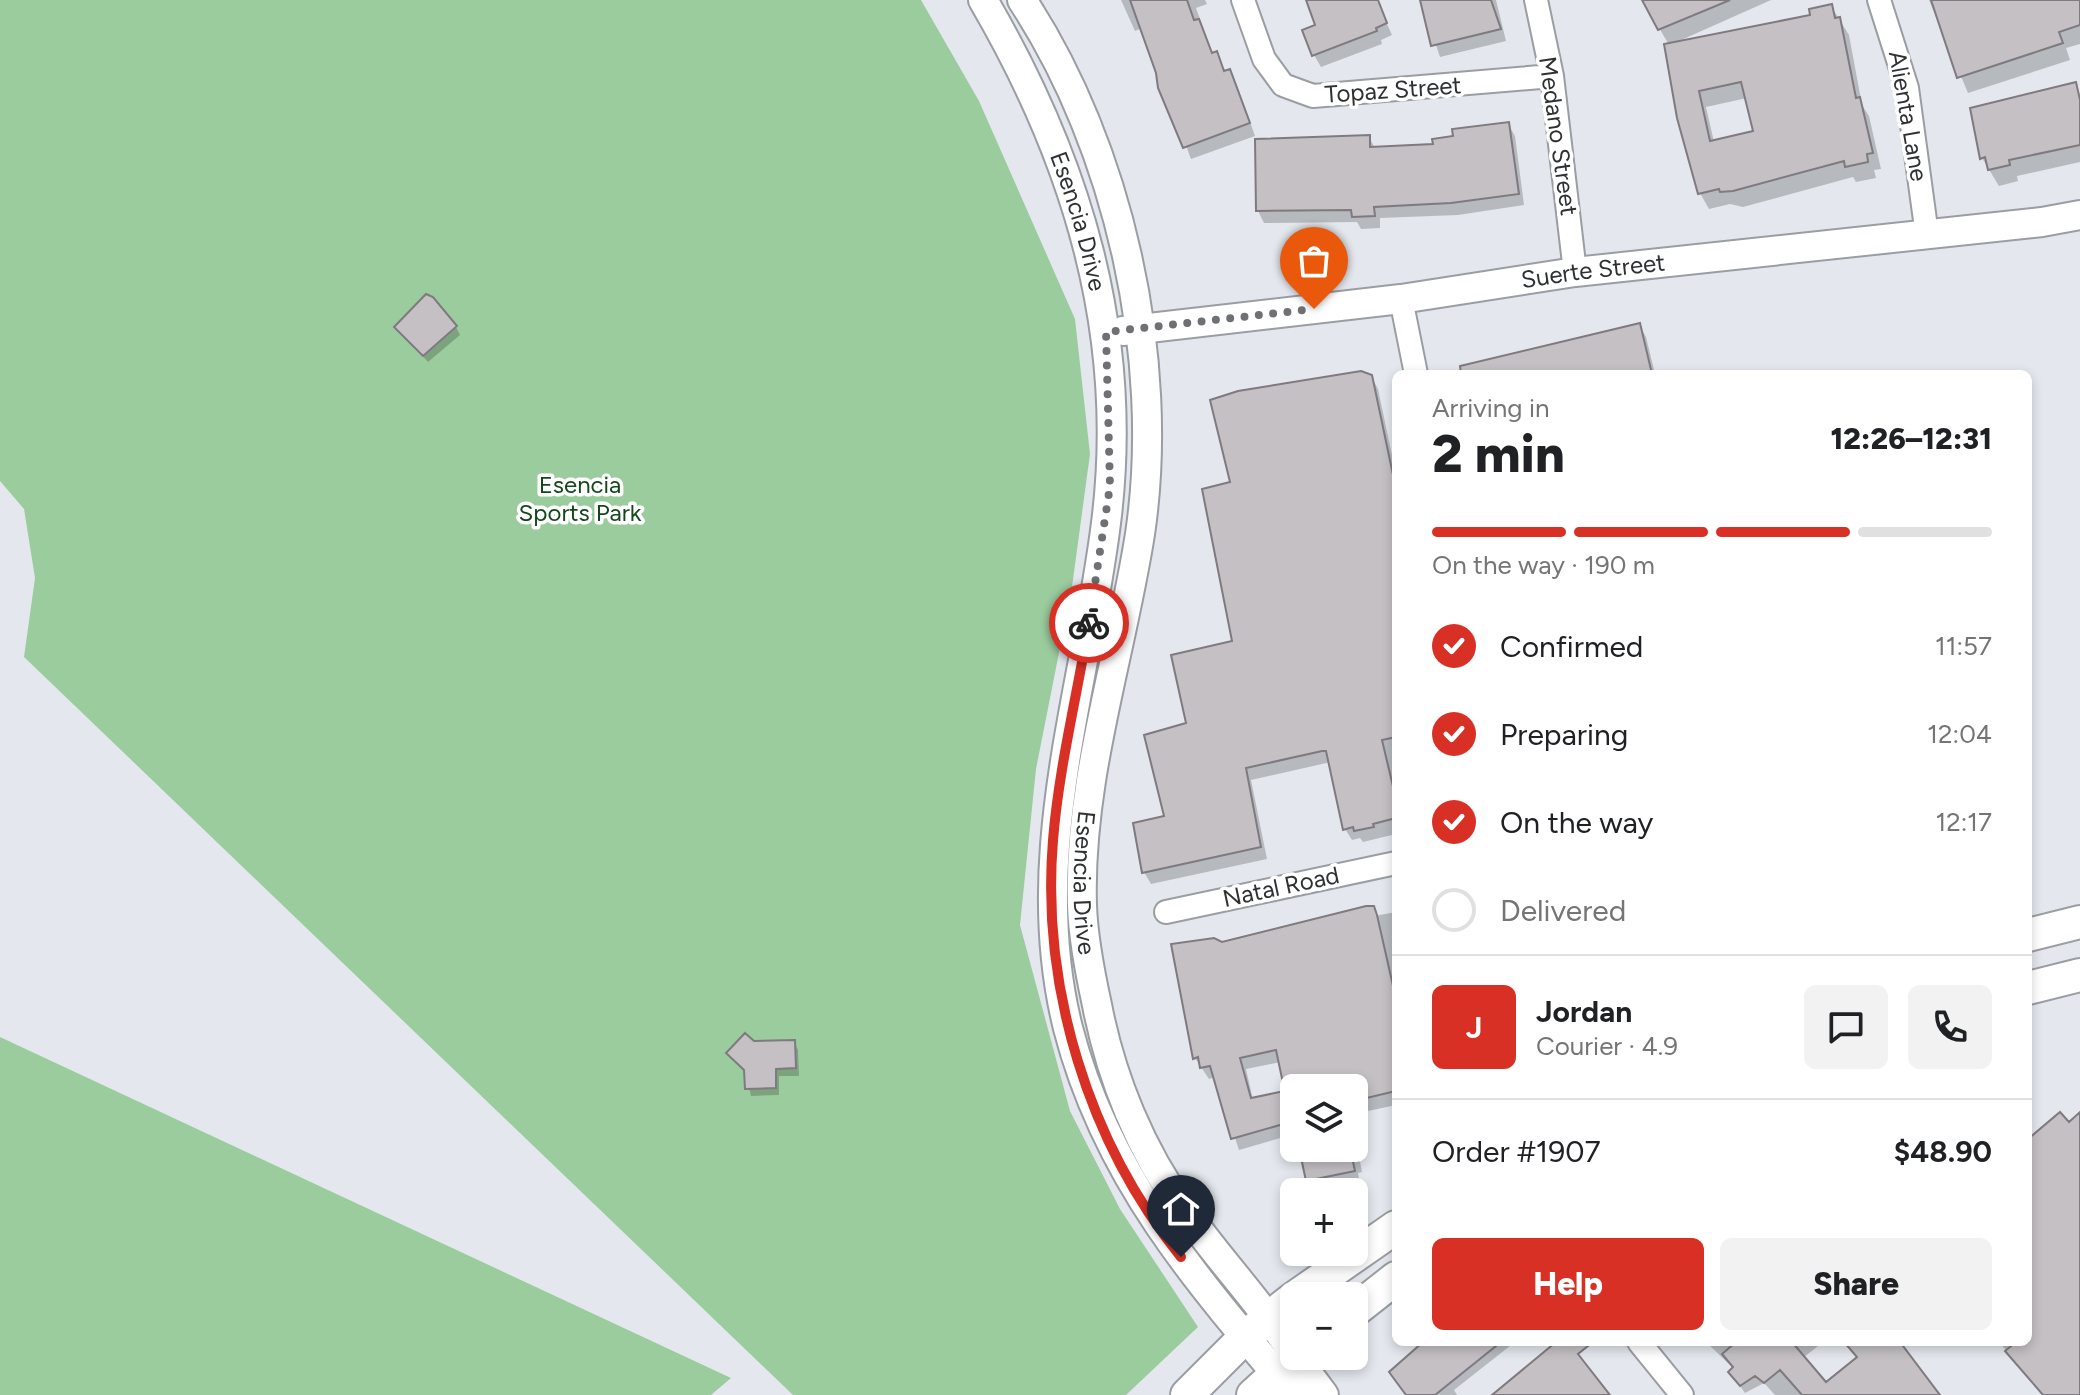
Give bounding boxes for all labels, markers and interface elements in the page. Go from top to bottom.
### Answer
street label: Alienta Lane [1883,48,1934,183]
street label: Medano Street [1533,55,1584,217]
street label: Topaz Street [1324,70,1462,109]
street label: Esencia Drive [1044,147,1112,294]
pin [1280,227,1348,309]
icon: bag [1292,239,1336,283]
street label: Suerte Street [1519,247,1666,294]
text: Arriving in [1432,392,1550,424]
text: 12:26–12:31 [1830,420,1992,457]
text: 2 min [1432,423,1565,485]
park label: Esencia Sports Park [519,470,642,527]
text: On the way · 190 m [1432,549,1655,581]
courier [1049,583,1129,663]
icon: bike [1067,601,1111,645]
icon: check [1432,624,1476,668]
text: Confirmed [1500,628,1643,665]
text: 11:57 [1935,630,1992,662]
icon: check [1432,712,1476,756]
text: Preparing [1500,716,1628,753]
text: 12:04 [1927,718,1992,750]
icon: check [1432,800,1476,844]
text: On the way [1500,804,1653,841]
text: 12:17 [1935,806,1992,838]
street label: Esencia Drive [1068,809,1102,957]
street label: Natal Road [1220,860,1342,913]
text: Delivered [1500,892,1626,929]
button: chat [1804,985,1888,1069]
button: phone [1908,985,1992,1069]
text: Jordan [1536,993,1632,1030]
text: J [1466,1009,1482,1046]
text: Courier · 4.9 [1536,1030,1678,1062]
map controls [1280,1074,1368,1370]
button: layers [1280,1074,1368,1162]
text: Order #1907 [1432,1133,1601,1170]
text: $48.90 [1894,1133,1992,1170]
pin [1147,1175,1215,1257]
button: + [1280,1178,1368,1266]
icon: home [1159,1187,1203,1231]
button: Help [1432,1238,1704,1330]
button: Share [1720,1238,1992,1330]
button: − [1280,1282,1368,1370]

